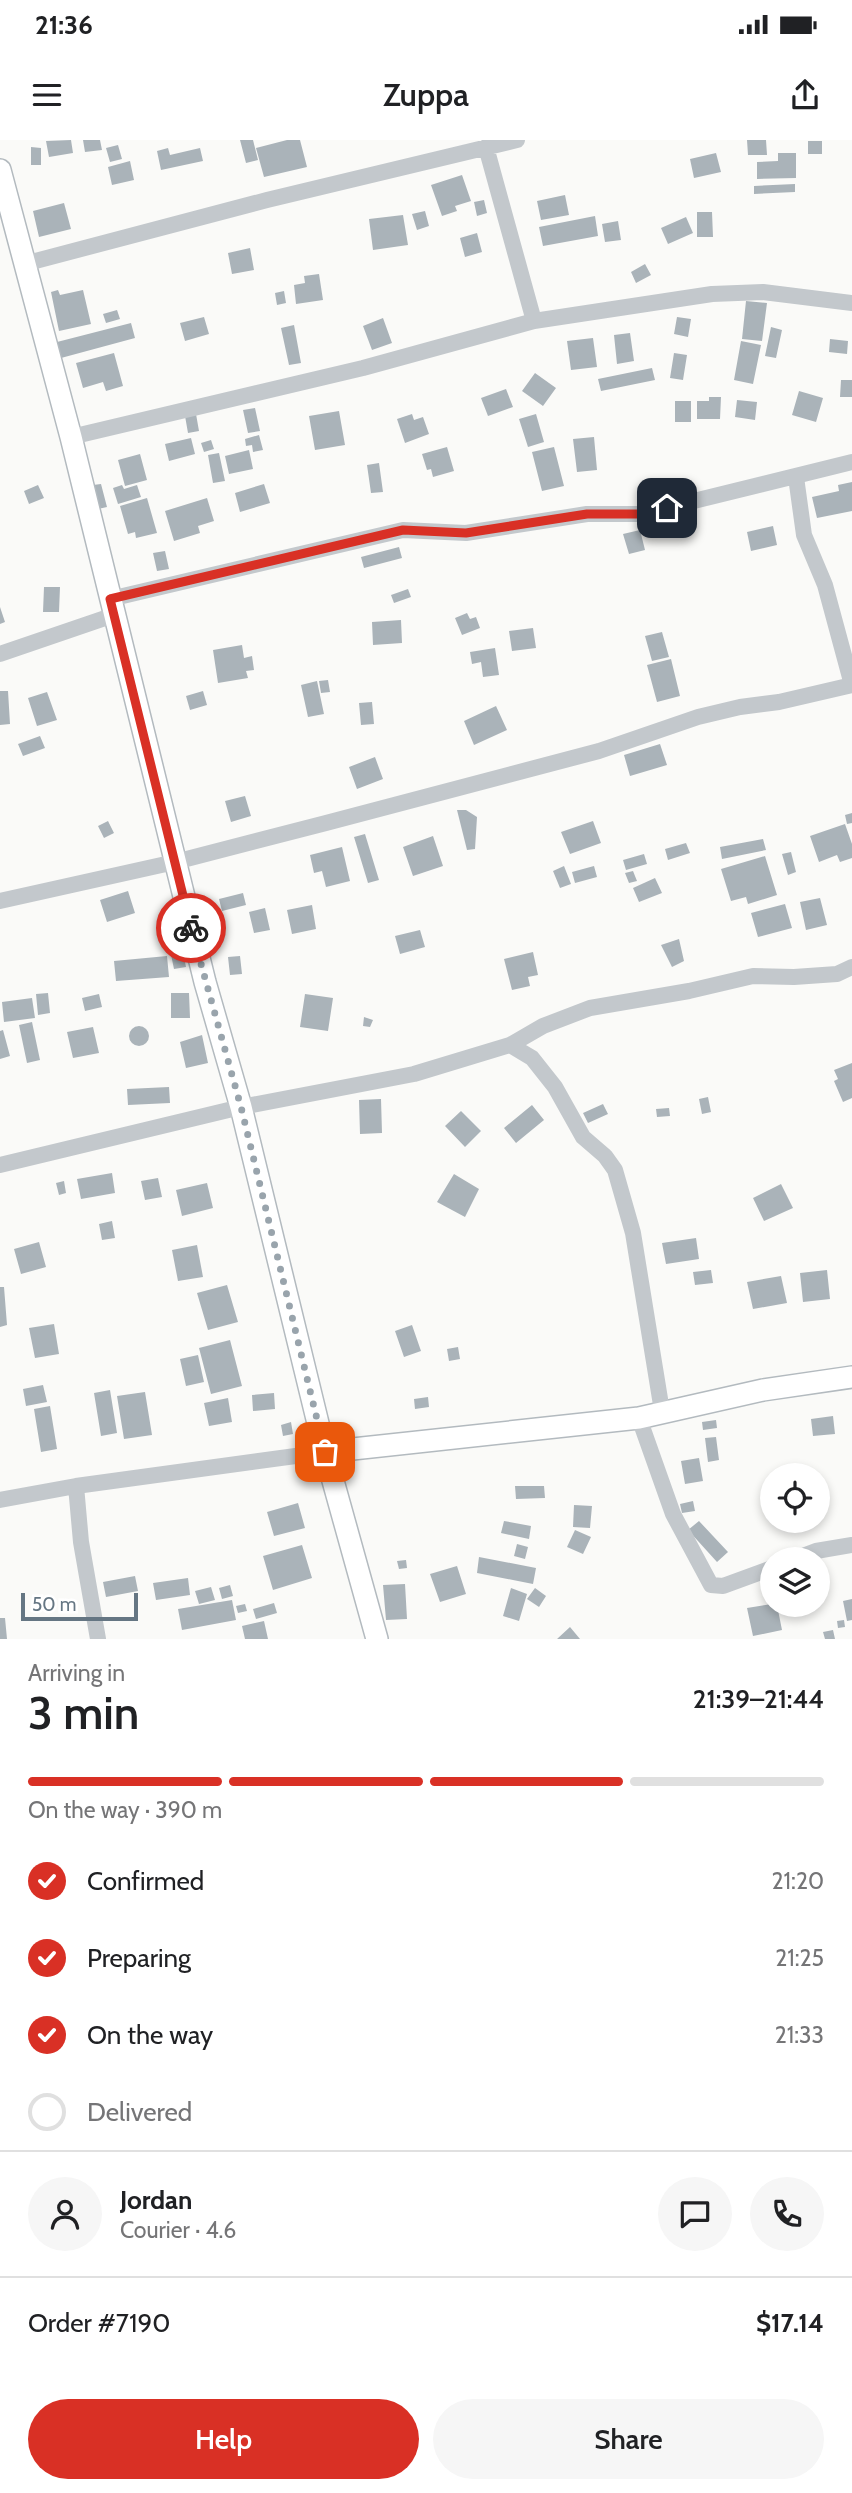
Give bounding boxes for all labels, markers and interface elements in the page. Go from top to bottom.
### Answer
text: 21:36 [35,9,93,41]
text: Zuppa [383,75,469,114]
icon: menu [28,76,66,114]
icon: share [786,76,824,114]
pin [637,478,697,538]
icon: home [648,489,686,527]
courier [156,893,226,963]
icon: bike [172,909,210,947]
pin [295,1422,355,1482]
icon: bag [306,1433,344,1471]
map controls [760,1463,830,1617]
button: locate [760,1463,830,1533]
button: layers [760,1547,830,1617]
scale bar [21,1590,138,1622]
text: 50 m [32,1593,76,1616]
text: Arriving in [28,1659,125,1687]
text: 21:39–21:44 [693,1683,824,1715]
text: 3 min [28,1685,139,1741]
text: On the way · 390 m [28,1796,222,1824]
icon: check [28,1862,66,1900]
text: Confirmed [87,1865,204,1897]
text: 21:20 [772,1867,824,1895]
icon: check [28,1939,66,1977]
text: Preparing [87,1942,191,1974]
text: 21:25 [775,1944,824,1972]
icon: check [28,2016,66,2054]
text: On the way [87,2019,213,2051]
text: 21:33 [775,2021,824,2049]
text: Delivered [87,2096,192,2128]
button: person [28,2177,102,2251]
button: chat [658,2177,732,2251]
button: phone [750,2177,824,2251]
text: Jordan [120,2184,192,2216]
text: Courier · 4.6 [120,2216,236,2244]
text: Order #7190 [28,2307,170,2339]
text: $17.14 [756,2307,824,2339]
button: Help [28,2399,419,2479]
button: Share [433,2399,824,2479]

